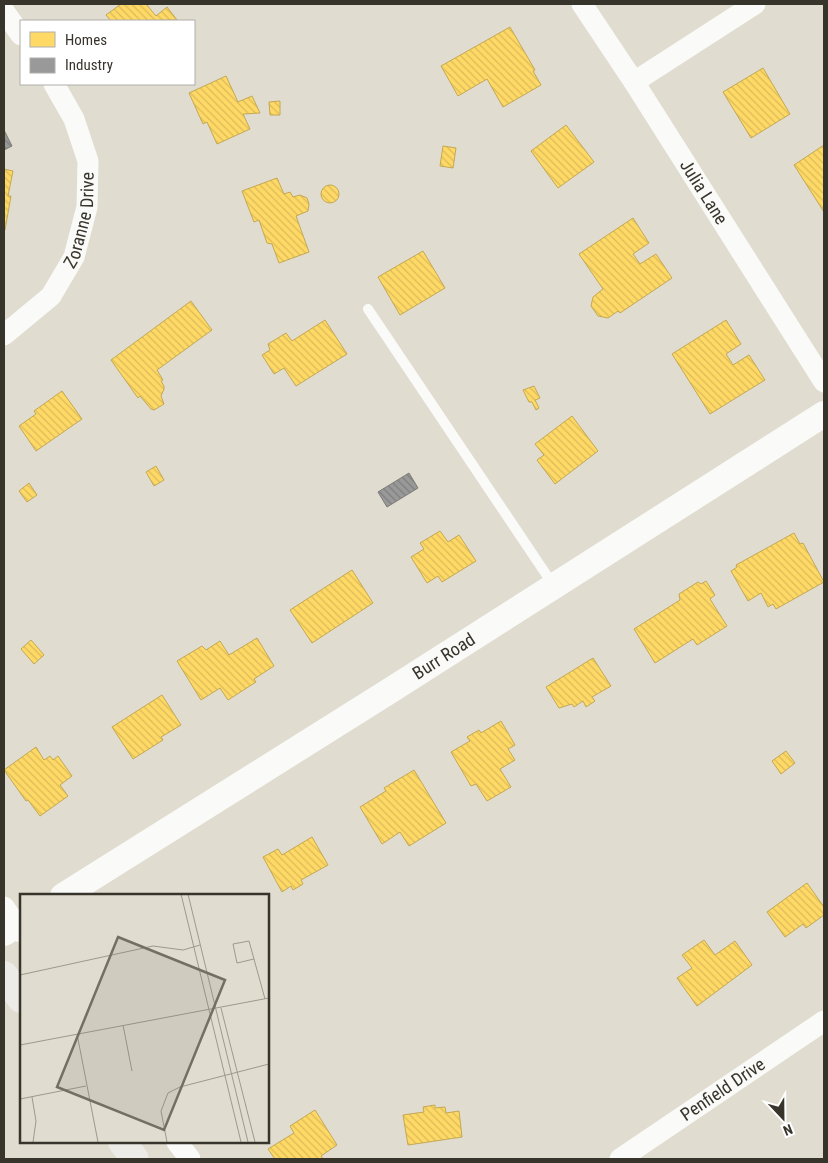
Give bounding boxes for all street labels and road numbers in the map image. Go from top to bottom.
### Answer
street label: Julia Lane [676,155,732,228]
street label: Zoranne Drive [59,172,98,272]
street label: Burr Road [409,628,479,684]
street label: Penfield Drive [676,1053,769,1125]

